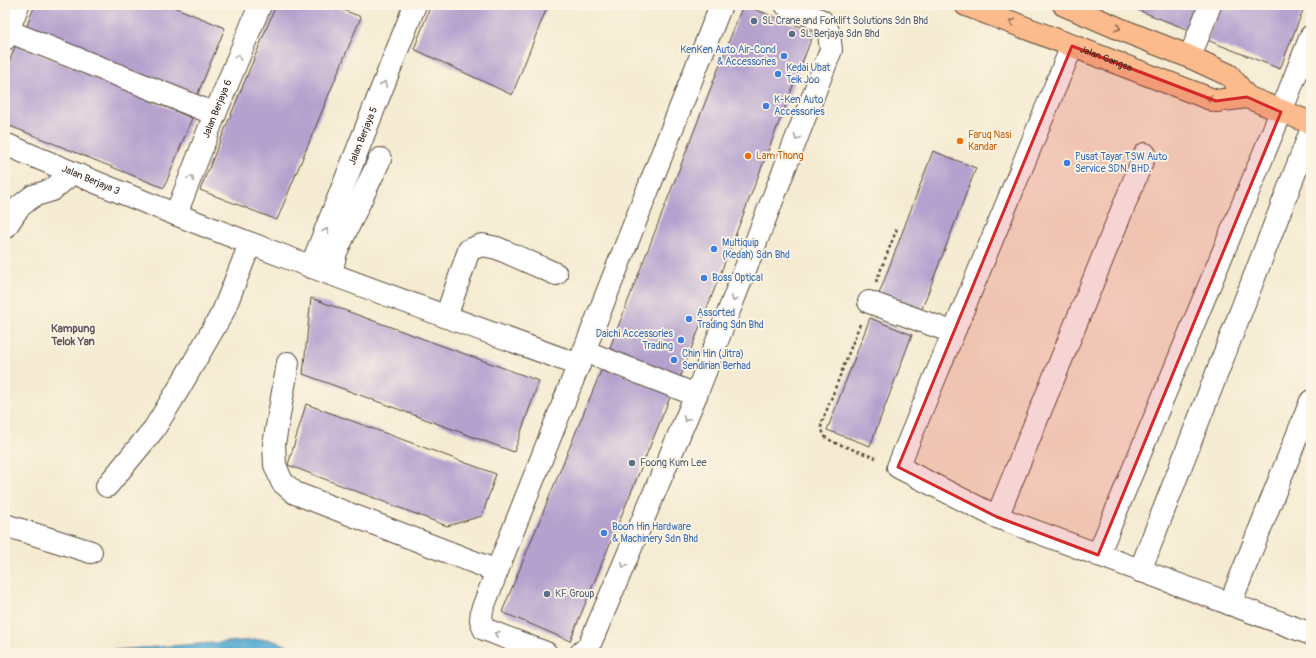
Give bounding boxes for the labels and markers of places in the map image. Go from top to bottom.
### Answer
place label: SL Crane and Forklift Solutions Sdn Bhd [762,15,928,27]
marker: SL Crane and Forklift Solutions Sdn Bhd [749,16,759,26]
place label: SL Berjaya Sdn Bhd [800,28,880,40]
marker: SL Berjaya Sdn Bhd [787,29,797,39]
place label: KenKen Auto Air-Cond & Accessories [680,44,777,68]
marker: KenKen Auto Air-Cond & Accessories [779,51,789,61]
place label: Kedai Ubat Teik Joo [786,62,831,86]
marker: Kedai Ubat Teik Joo [773,69,783,79]
place label: K-Ken Auto Accessories [774,94,825,118]
marker: K-Ken Auto Accessories [761,101,771,111]
place label: Faruq Nasi Kandar [968,129,1011,153]
marker: Faruq Nasi Kandar [955,136,965,146]
place label: Lam Thong [756,150,804,162]
marker: Lam Thong [743,151,753,161]
place label: Pusat Tayar TSW Auto Service SDN. BHD. [1075,151,1168,175]
marker: Pusat Tayar TSW Auto Service SDN. BHD. [1062,158,1072,168]
place label: Multiquip (Kedah) Sdn Bhd [722,237,790,261]
marker: Multiquip (Kedah) Sdn Bhd [709,244,719,254]
place label: Boss Optical [712,272,763,284]
marker: Boss Optical [699,273,709,283]
place label: Assorted Trading Sdn Bhd [697,307,764,331]
marker: Assorted Trading Sdn Bhd [684,314,694,324]
place label: Daichi Accessories Trading [596,328,674,352]
marker: Daichi Accessories Trading [676,335,686,345]
place label: Chin Hin (Jitra) Sendirian Berhad [682,348,751,372]
marker: Chin Hin (Jitra) Sendirian Berhad [669,355,679,365]
place label: Foong Kum Lee [640,457,706,469]
marker: Foong Kum Lee [627,458,637,468]
place label: Boon Hin Hardware & Machinery Sdn Bhd [612,521,698,545]
marker: Boon Hin Hardware & Machinery Sdn Bhd [599,528,609,538]
place label: KF Group [555,588,595,600]
marker: KF Group [542,589,552,599]

